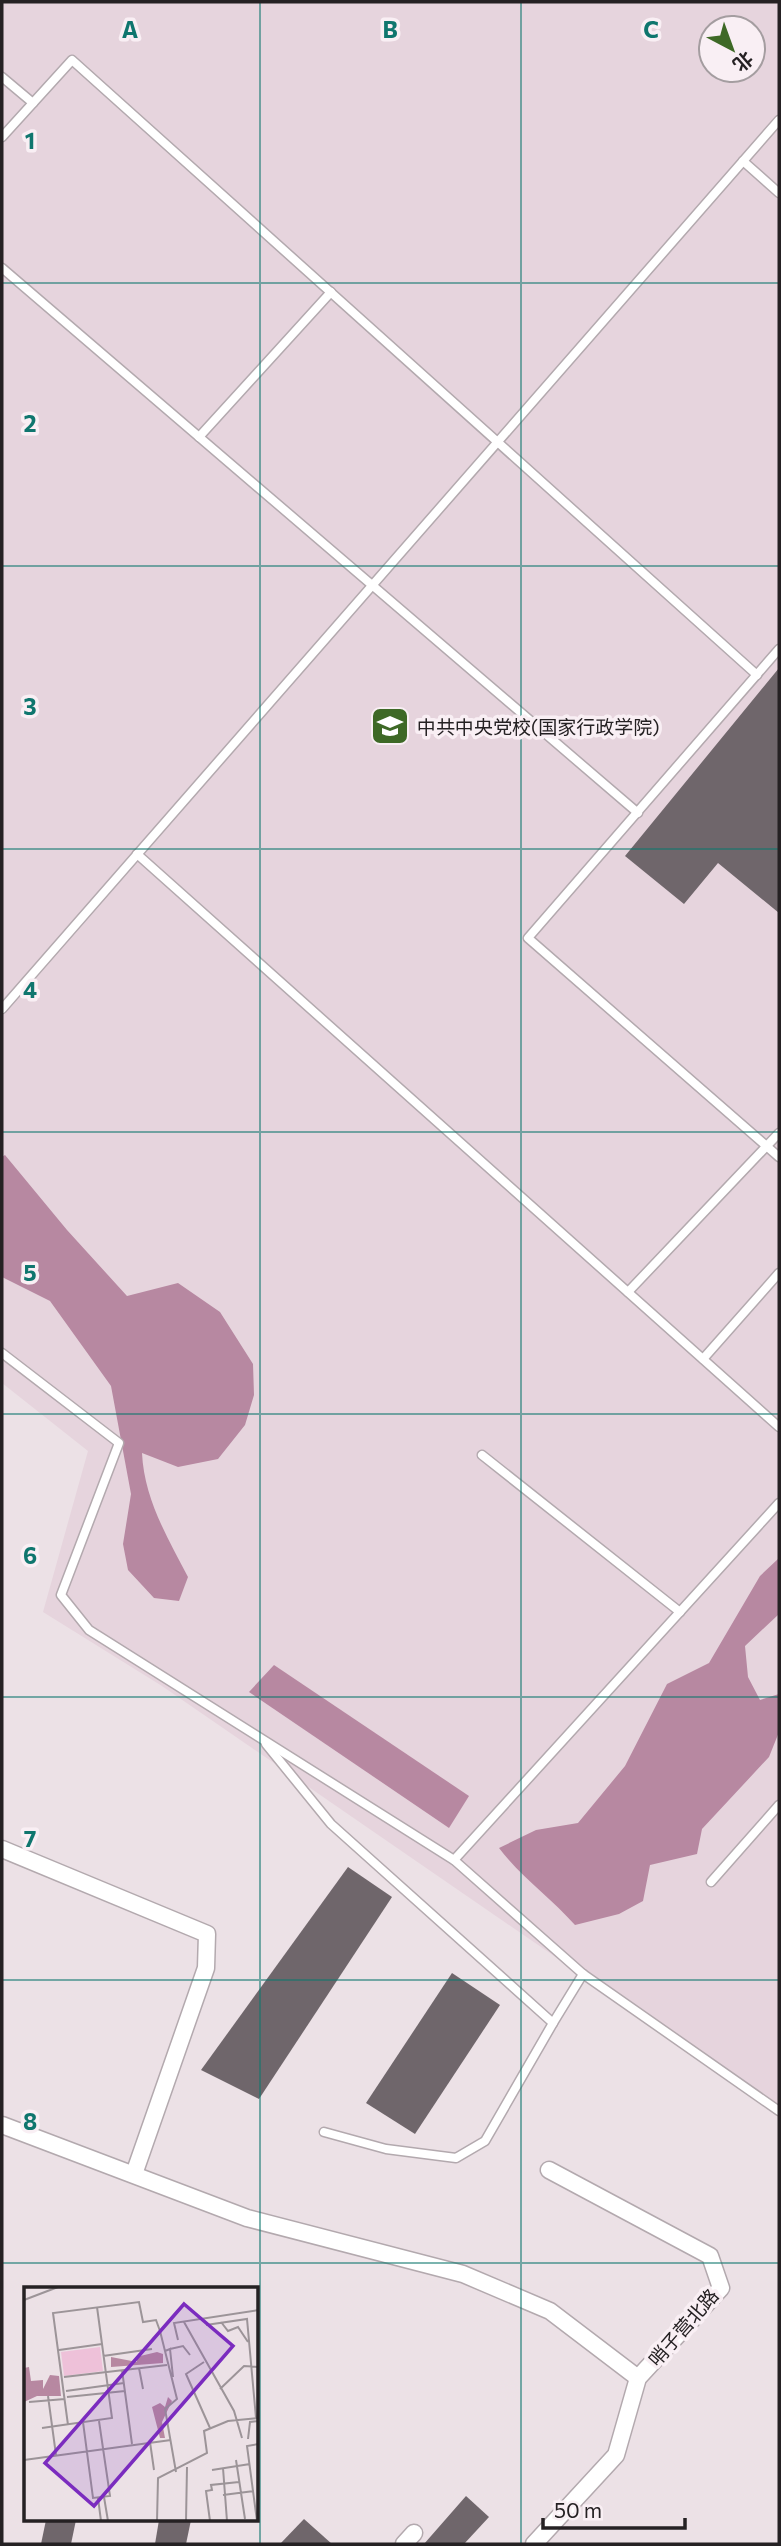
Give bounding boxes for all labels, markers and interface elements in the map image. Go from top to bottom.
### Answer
north arrow [697,14,767,84]
text: A [122,15,139,43]
text: B [382,15,398,43]
text: C [643,15,659,43]
text: 北 [729,47,758,77]
text: 1 [25,126,35,154]
text: 2 [23,409,37,437]
text: 3 [23,692,37,720]
school or university icon: 中共中央党校(国家行政学院) [369,705,411,747]
place label: 中共中央党校(国家行政学院) [417,715,660,738]
text: 4 [23,975,37,1003]
text: 5 [23,1258,37,1286]
text: 6 [23,1541,37,1569]
text: 7 [24,1824,36,1852]
text: 8 [23,2107,37,2135]
street label: 哨子营北路 [643,2284,723,2370]
inset map [24,2287,259,2522]
scale bar [543,2486,685,2530]
text: 50 m [554,2497,602,2522]

